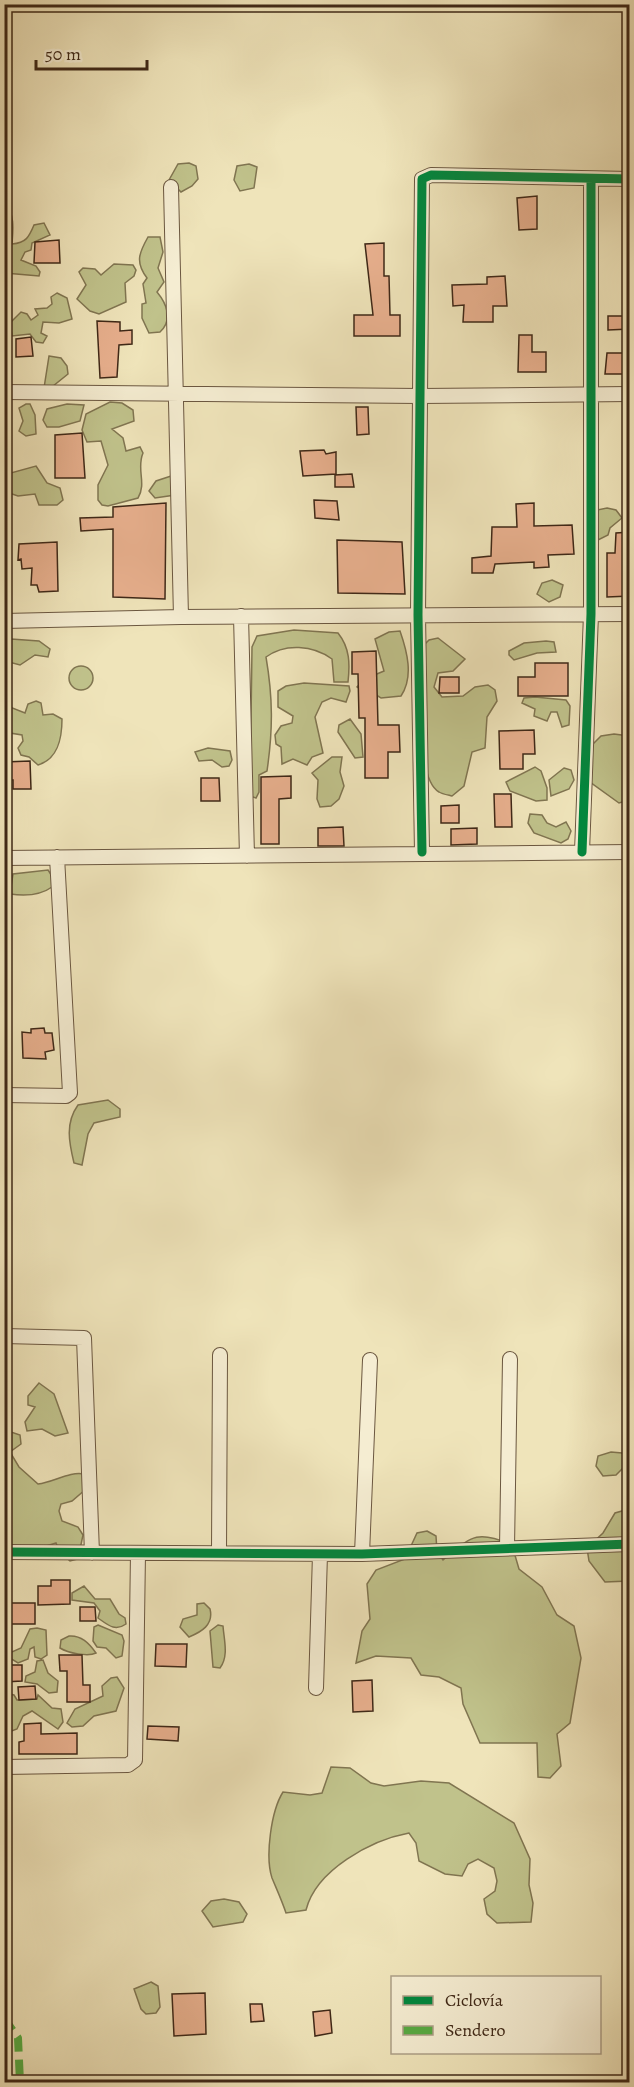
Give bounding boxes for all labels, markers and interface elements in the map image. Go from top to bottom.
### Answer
scale bar [36,33,147,71]
text: 50 m [45,42,81,66]
legend [391,1976,601,2054]
text: Ciclovía [445,1988,504,2012]
text: Sendero [445,2018,506,2042]

